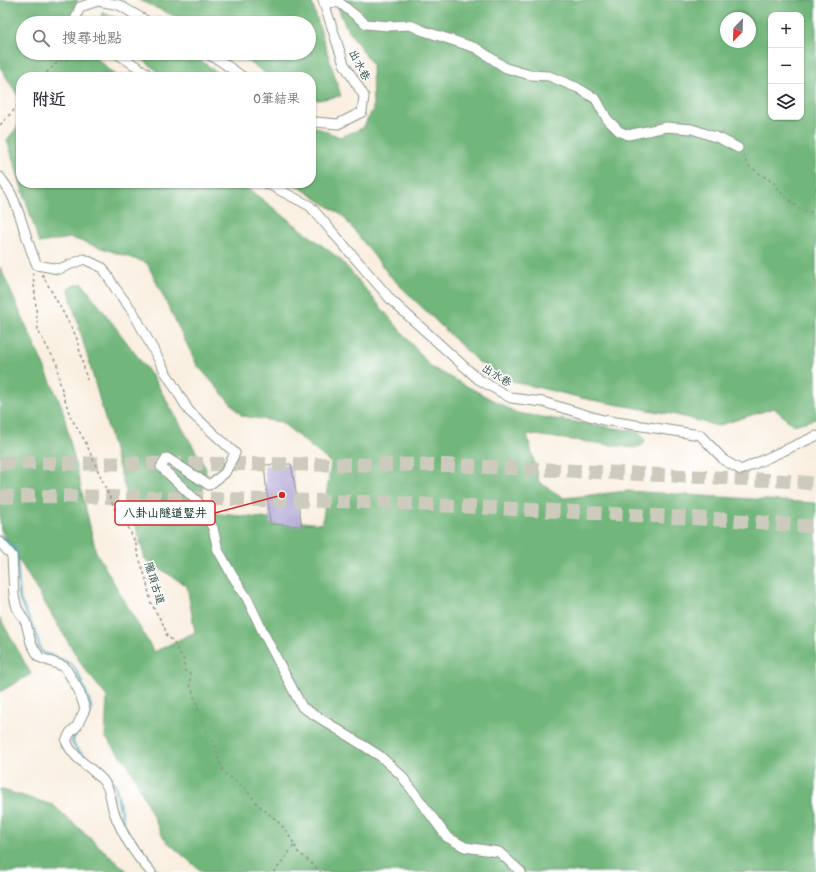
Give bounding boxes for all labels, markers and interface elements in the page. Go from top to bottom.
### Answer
north arrow [720,12,756,48]
map controls [768,12,804,120]
button: + [768,12,804,48]
search box [16,16,316,60]
icon: search [30,27,52,49]
text: 搜尋地點 [62,29,122,48]
street label: 出水巷 [346,48,373,83]
button: − [768,48,804,84]
button: layers [768,84,804,120]
text: 附近 [32,90,66,110]
text: 0筆結果 [253,91,300,107]
street label: 出水巷 [479,361,514,390]
callout: 八卦山隧道豎井 [115,501,215,525]
text: 八卦山隧道豎井 [123,506,207,521]
street label: 隴頂古道 [142,560,167,606]

